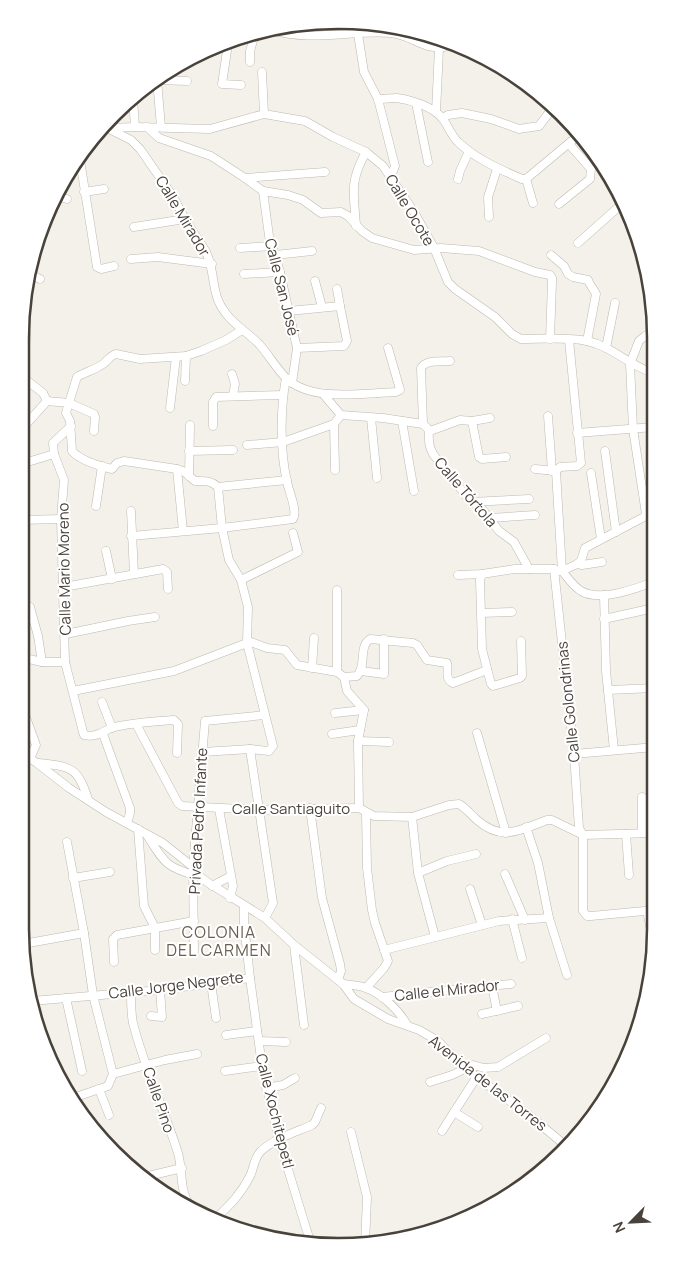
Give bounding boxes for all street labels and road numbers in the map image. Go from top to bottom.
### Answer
street label: Calle Ocote [380,170,440,250]
street label: Calle Mirador [151,172,216,261]
street label: Calle San José [260,236,304,338]
street label: Calle Tórtola [430,453,502,531]
street label: Calle Mario Moreno [52,502,76,635]
street label: Calle Golondrinas [551,640,585,763]
street label: Privada Pedro Infante [184,747,212,895]
street label: Calle Santiaguito [232,798,350,819]
street label: Calle Jorge Negrete [107,966,245,1004]
street label: Calle el Mirador [393,974,501,1006]
street label: Avenida de las Torres [425,1030,552,1136]
street label: Calle Xochitepetl [251,1051,299,1171]
street label: Calle Pino [138,1064,180,1136]

